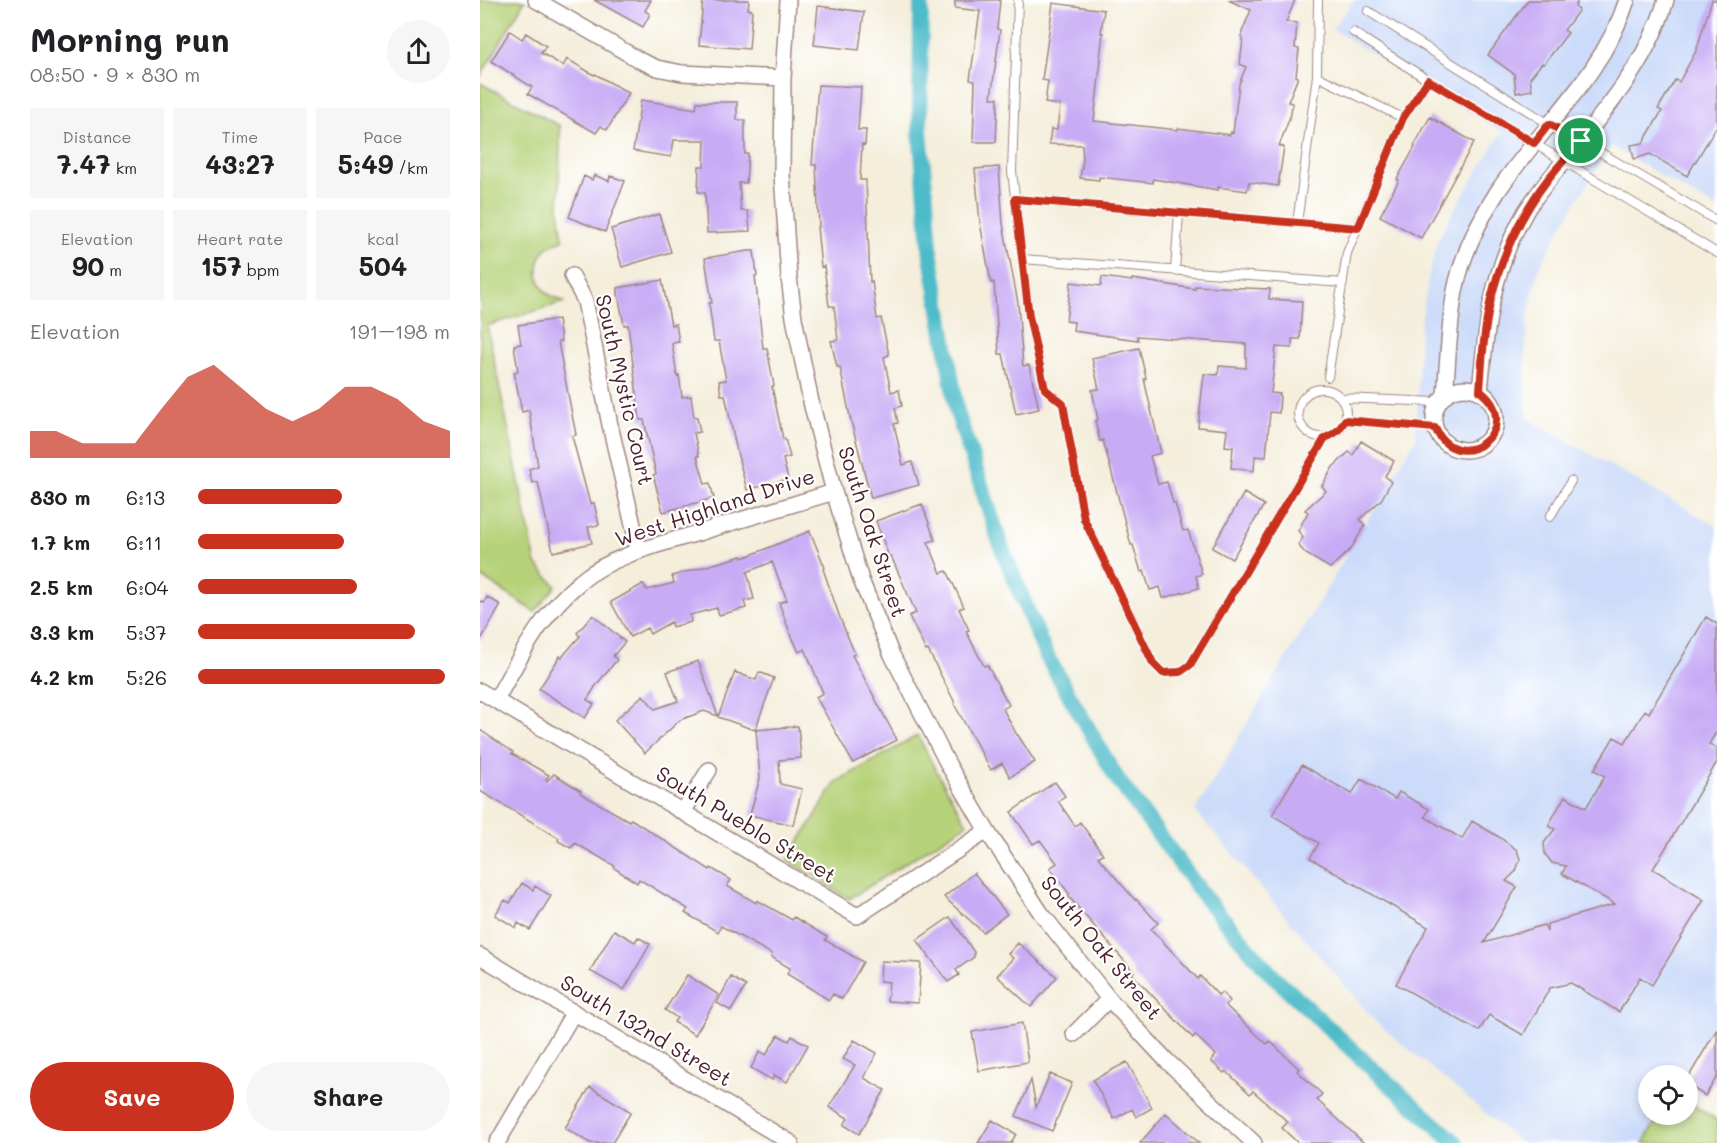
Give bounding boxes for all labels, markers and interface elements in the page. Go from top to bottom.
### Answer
text: Morning run [30,17,230,60]
button: share [387,20,450,83]
text: 08:50 · 9 × 830 m [30,61,200,87]
pin [1555,115,1606,166]
icon: arrive [1564,124,1597,157]
text: Distance [63,126,131,147]
text: Time [222,126,258,147]
text: Pace [363,126,403,147]
text: 7.47 [57,147,111,181]
text: 43:27 [205,147,275,181]
text: 5:49 [338,147,393,181]
text: km [111,157,137,178]
text: /km [393,157,428,178]
text: Elevation [61,228,133,249]
text: Heart rate [197,228,283,249]
text: kcal [367,228,399,249]
text: 90 [72,249,104,283]
text: 157 [200,249,242,283]
text: 504 [359,249,407,283]
text: m [104,259,122,280]
text: bpm [242,259,280,280]
street label: South Mystic Court [590,292,661,488]
text: Elevation [30,318,120,344]
text: 191–198 m [349,318,450,344]
street label: South Oak Street [833,443,914,620]
street label: West Highland Drive [611,462,818,552]
text: 830 m [30,484,90,510]
text: 6:13 [126,484,165,510]
text: 1.7 km [30,529,90,555]
text: 6:11 [126,529,162,555]
text: 2.5 km [30,574,93,600]
text: 6:04 [126,574,168,600]
text: 3.3 km [30,619,94,645]
text: 5:37 [126,619,167,645]
text: 4.2 km [30,664,94,690]
text: 5:26 [126,664,167,690]
street label: South Pueblo Street [652,759,842,888]
street label: South Oak Street [1036,869,1169,1025]
street label: South 132nd Street [556,968,738,1092]
button: Save [30,1062,234,1131]
button: Share [246,1062,450,1131]
map controls [1638,1065,1698,1125]
button: locate [1638,1065,1698,1125]

